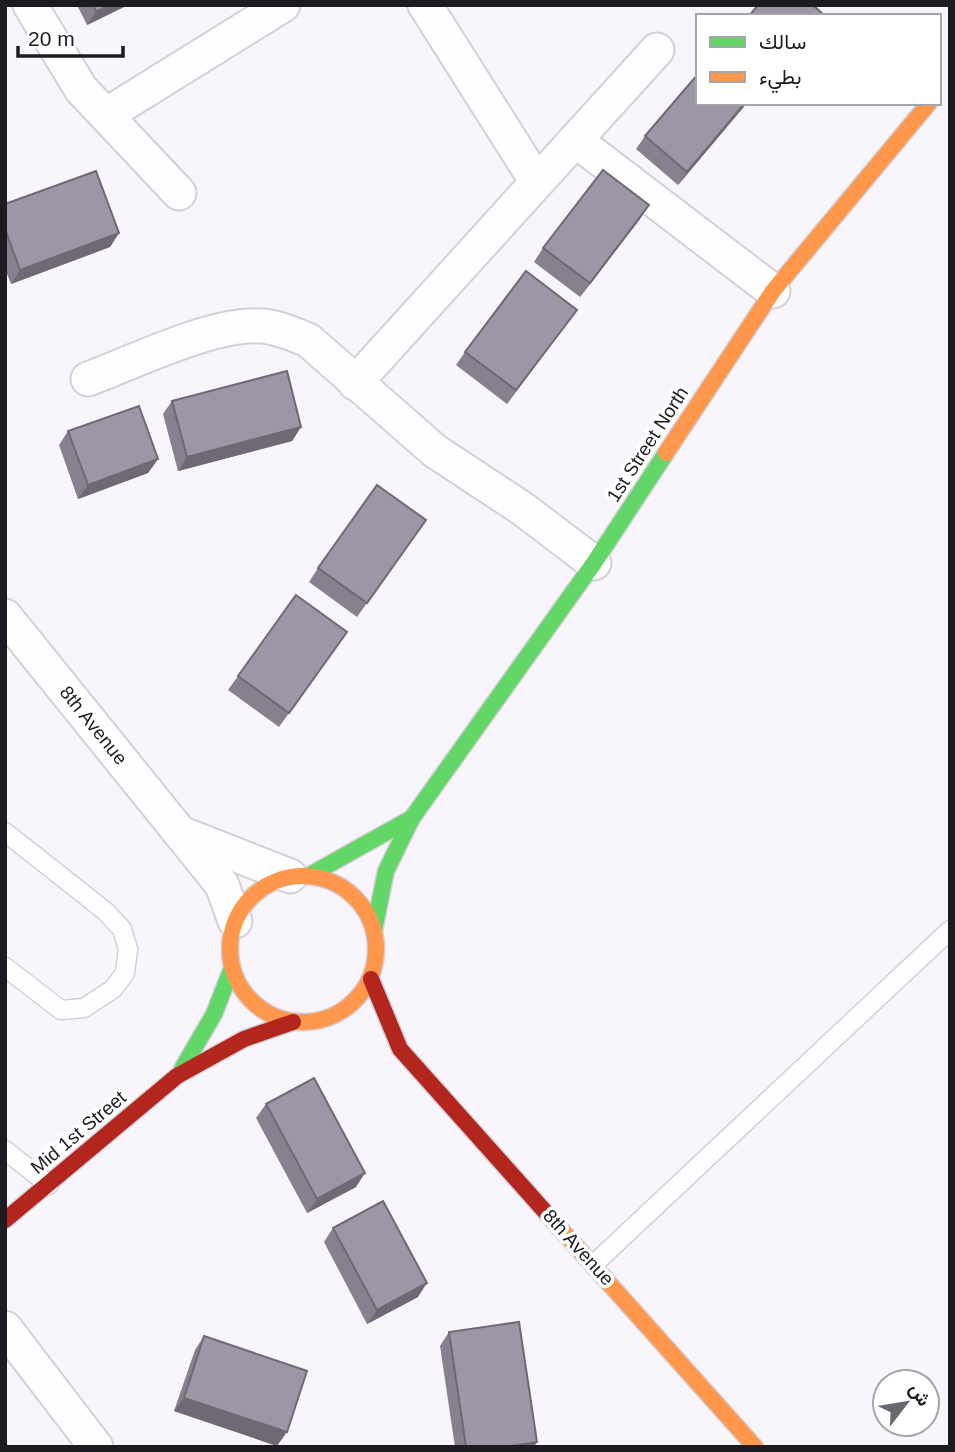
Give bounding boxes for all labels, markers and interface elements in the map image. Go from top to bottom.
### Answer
scale bar [18,14,122,58]
legend [696,14,941,105]
text: 20 m [28,27,75,50]
text: سالك [759,30,806,53]
text: بطيء [759,65,802,94]
street label: 1st Street North [602,383,692,506]
street label: 8th Avenue [56,682,132,769]
street label: Mid 1st Street [27,1086,131,1178]
street label: 8th Avenue [539,1205,618,1290]
north arrow [871,1368,941,1438]
text: ش [904,1379,935,1410]

